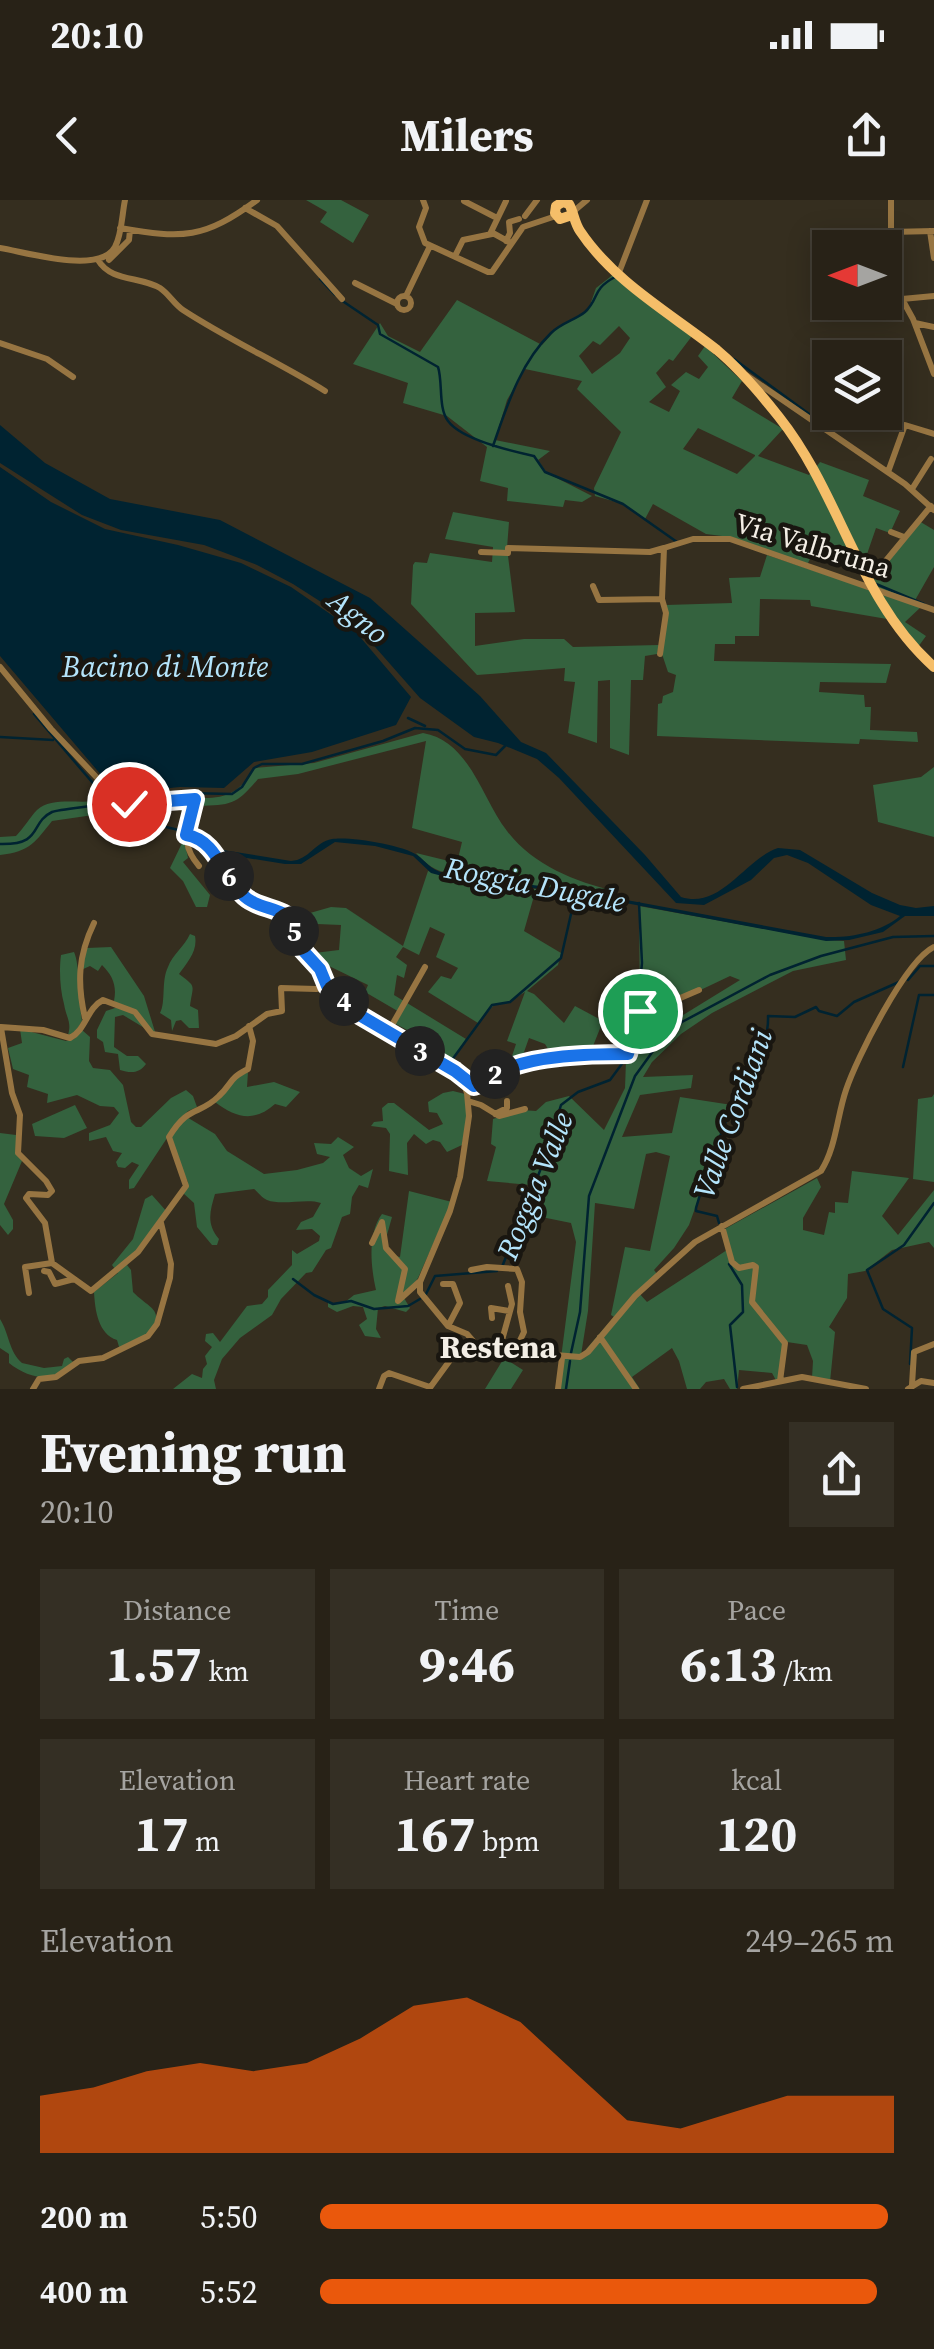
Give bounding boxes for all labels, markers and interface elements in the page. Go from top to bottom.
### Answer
text: 20:10 [50,9,144,61]
text: Milers [400,104,534,166]
icon: back [40,108,95,163]
icon: share [839,108,894,163]
north arrow [812,230,902,320]
map controls [812,230,902,430]
button: layers [812,340,902,430]
street label: Via Valbruna [730,503,896,587]
water label: Agno [318,579,397,653]
water label: Bacino di Monte [61,646,268,687]
pin [87,762,172,847]
icon: check [102,777,157,832]
water label: Roggia Dugale [440,847,629,922]
pin: 6 [204,851,254,901]
text: 6 [221,857,237,895]
pin: 5 [269,906,319,956]
text: 5 [286,912,302,950]
pin [598,969,683,1054]
pin: 4 [319,976,369,1026]
text: 4 [336,982,352,1020]
icon: arrive [613,984,668,1039]
water label: Valle Cordiani [683,1023,782,1204]
pin: 3 [395,1026,445,1076]
text: 3 [412,1032,428,1070]
pin: 2 [470,1049,520,1099]
text: 2 [487,1055,503,1093]
water label: Roggia Valle [486,1106,583,1267]
district label: Restena [439,1325,558,1369]
text: Evening run [40,1415,347,1490]
button: share [789,1422,894,1527]
text: 20:10 [40,1490,114,1534]
text: Distance [123,1591,232,1629]
text: Time [435,1591,499,1629]
text: Pace [727,1591,786,1629]
text: 1.57 [106,1629,202,1698]
text: 9:46 [419,1629,515,1698]
text: 6:13 [680,1629,777,1698]
text: km [202,1652,249,1690]
text: /km [777,1652,833,1690]
text: Elevation [119,1761,236,1799]
text: Heart rate [404,1761,530,1799]
text: kcal [731,1761,782,1799]
text: 17 [134,1799,189,1868]
text: 167 [394,1799,476,1868]
text: 120 [716,1799,797,1868]
text: m [189,1822,220,1860]
text: bpm [476,1822,540,1860]
text: Elevation [40,1919,174,1963]
text: 249–265 m [745,1919,894,1963]
text: 200 m [40,2195,128,2239]
text: 5:50 [200,2195,258,2239]
text: 400 m [40,2270,128,2314]
text: 5:52 [200,2270,258,2314]

